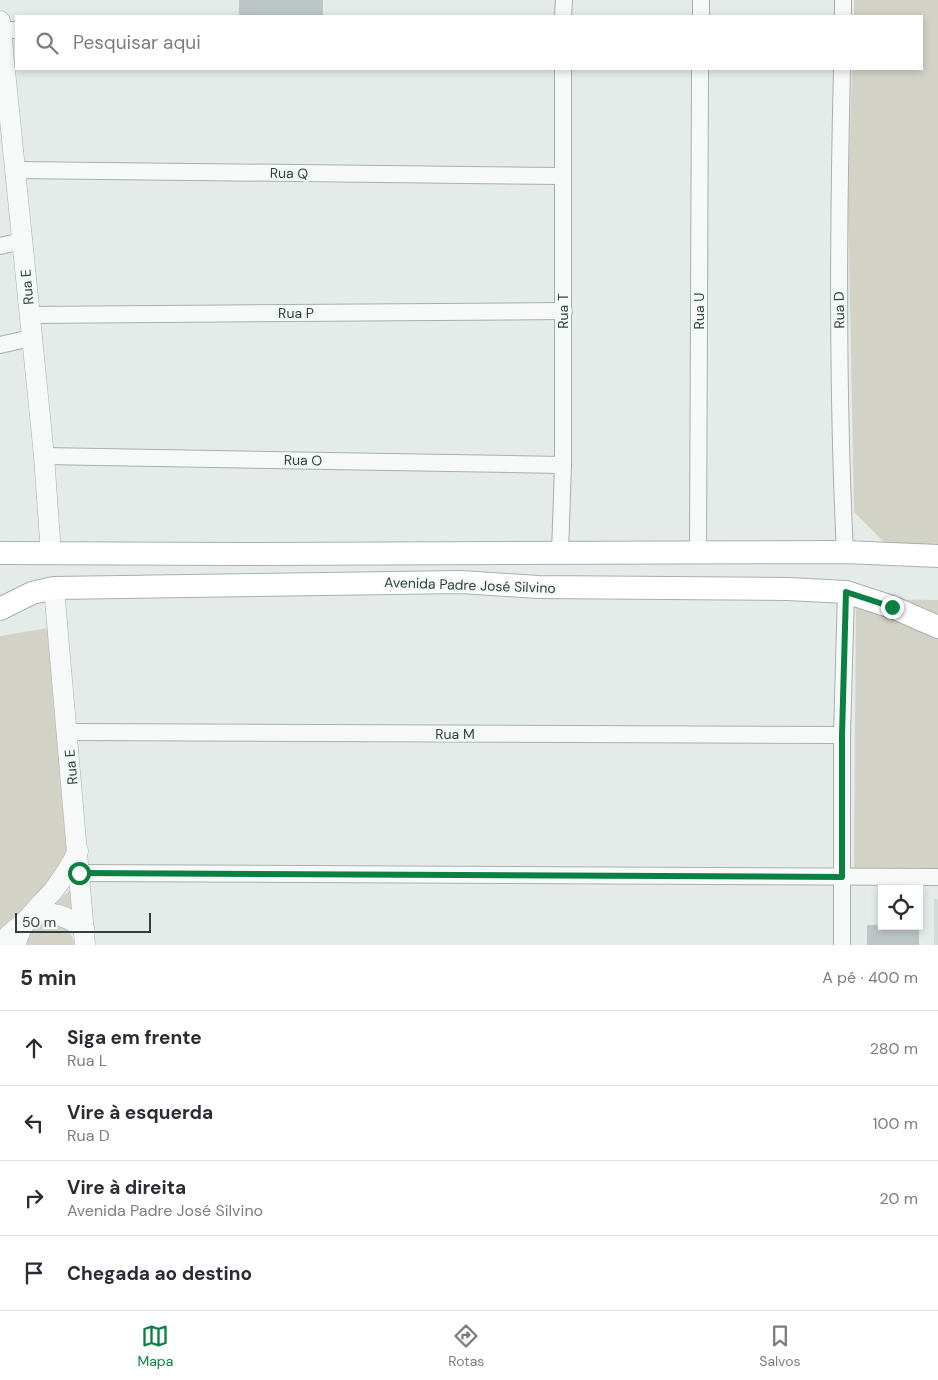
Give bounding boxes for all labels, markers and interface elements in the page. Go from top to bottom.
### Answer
search box [15,15,923,70]
icon: search [33,29,61,57]
text: Pesquisar aqui [73,30,201,55]
street label: Rua Q [270,164,309,182]
street label: Rua E [16,268,38,306]
street label: Rua D [830,291,848,329]
street label: Rua T [554,293,572,329]
street label: Rua U [690,293,708,329]
street label: Rua P [278,304,314,322]
street label: Rua O [284,451,323,469]
street label: Avenida Padre José Silvino [384,573,556,597]
route end [881,596,904,619]
street label: Rua M [435,725,475,743]
street label: Rua E [60,748,82,786]
route start [68,862,91,885]
map controls [878,885,923,930]
button: locate [878,885,923,930]
scale bar [15,910,151,933]
text: 50 m [22,913,56,931]
text: 5 min [20,964,76,992]
text: A pé · 400 m [822,967,918,988]
text: Siga em frente [67,1025,202,1050]
icon: ahead [20,1034,48,1062]
text: 280 m [870,1038,918,1059]
text: Rua L [67,1050,107,1071]
text: Vire à esquerda [67,1100,213,1125]
icon: left [20,1109,48,1137]
text: 100 m [873,1113,918,1134]
text: Rua D [67,1125,110,1146]
text: Vire à direita [67,1175,186,1200]
icon: right [20,1184,48,1212]
text: 20 m [879,1188,918,1209]
text: Avenida Padre José Silvino [67,1200,263,1221]
icon: arrive [20,1259,48,1287]
text: Chegada ao destino [67,1261,252,1286]
tab: Mapa [137,1322,173,1370]
tab: Rotas [448,1322,484,1370]
tab: Salvos [759,1322,800,1370]

